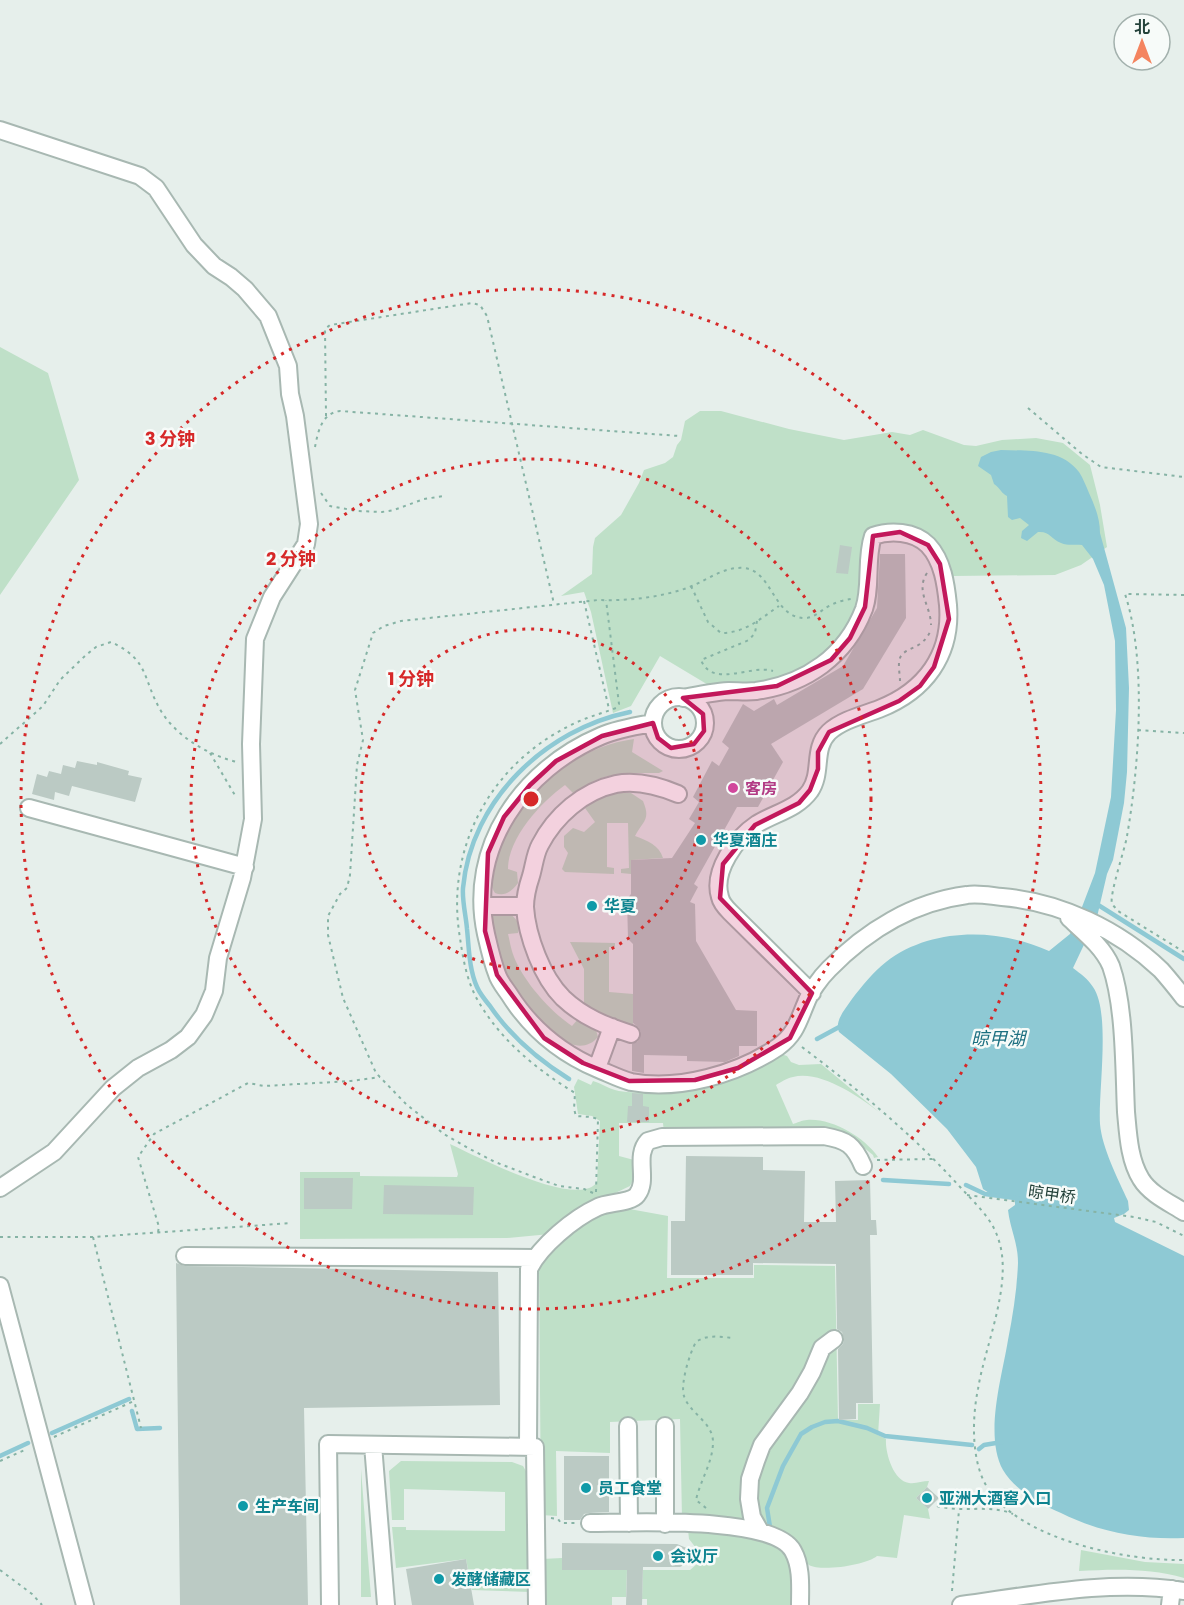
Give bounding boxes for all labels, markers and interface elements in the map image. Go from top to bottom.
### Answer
north arrow [1112,12,1172,72]
text: 北 [1134,16,1150,39]
text: 3 分钟 [145,426,195,451]
text: 2 分钟 [266,546,316,571]
text: 1 分钟 [388,666,434,691]
place label: 客房 [745,777,777,800]
marker: 客房 [726,781,740,795]
centre of rings [521,789,541,809]
place label: 华夏酒庄 [713,829,777,852]
marker: 华夏酒庄 [694,833,708,847]
place label: 华夏 [604,895,636,918]
marker: 华夏 [585,899,599,913]
water label: 晾甲湖 [971,1026,1028,1051]
street label: 晾甲桥 [1027,1180,1077,1209]
place label: 员工食堂 [598,1477,662,1500]
marker: 员工食堂 [579,1481,593,1495]
place label: 亚洲大酒窖入口 [939,1487,1051,1510]
marker: 亚洲大酒窖入口 [920,1491,934,1505]
place label: 生产车间 [255,1495,319,1518]
marker: 生产车间 [236,1499,250,1513]
place label: 会议厅 [670,1545,718,1568]
marker: 会议厅 [651,1549,665,1563]
place label: 发酵储藏区 [451,1568,531,1591]
marker: 发酵储藏区 [432,1572,446,1586]

